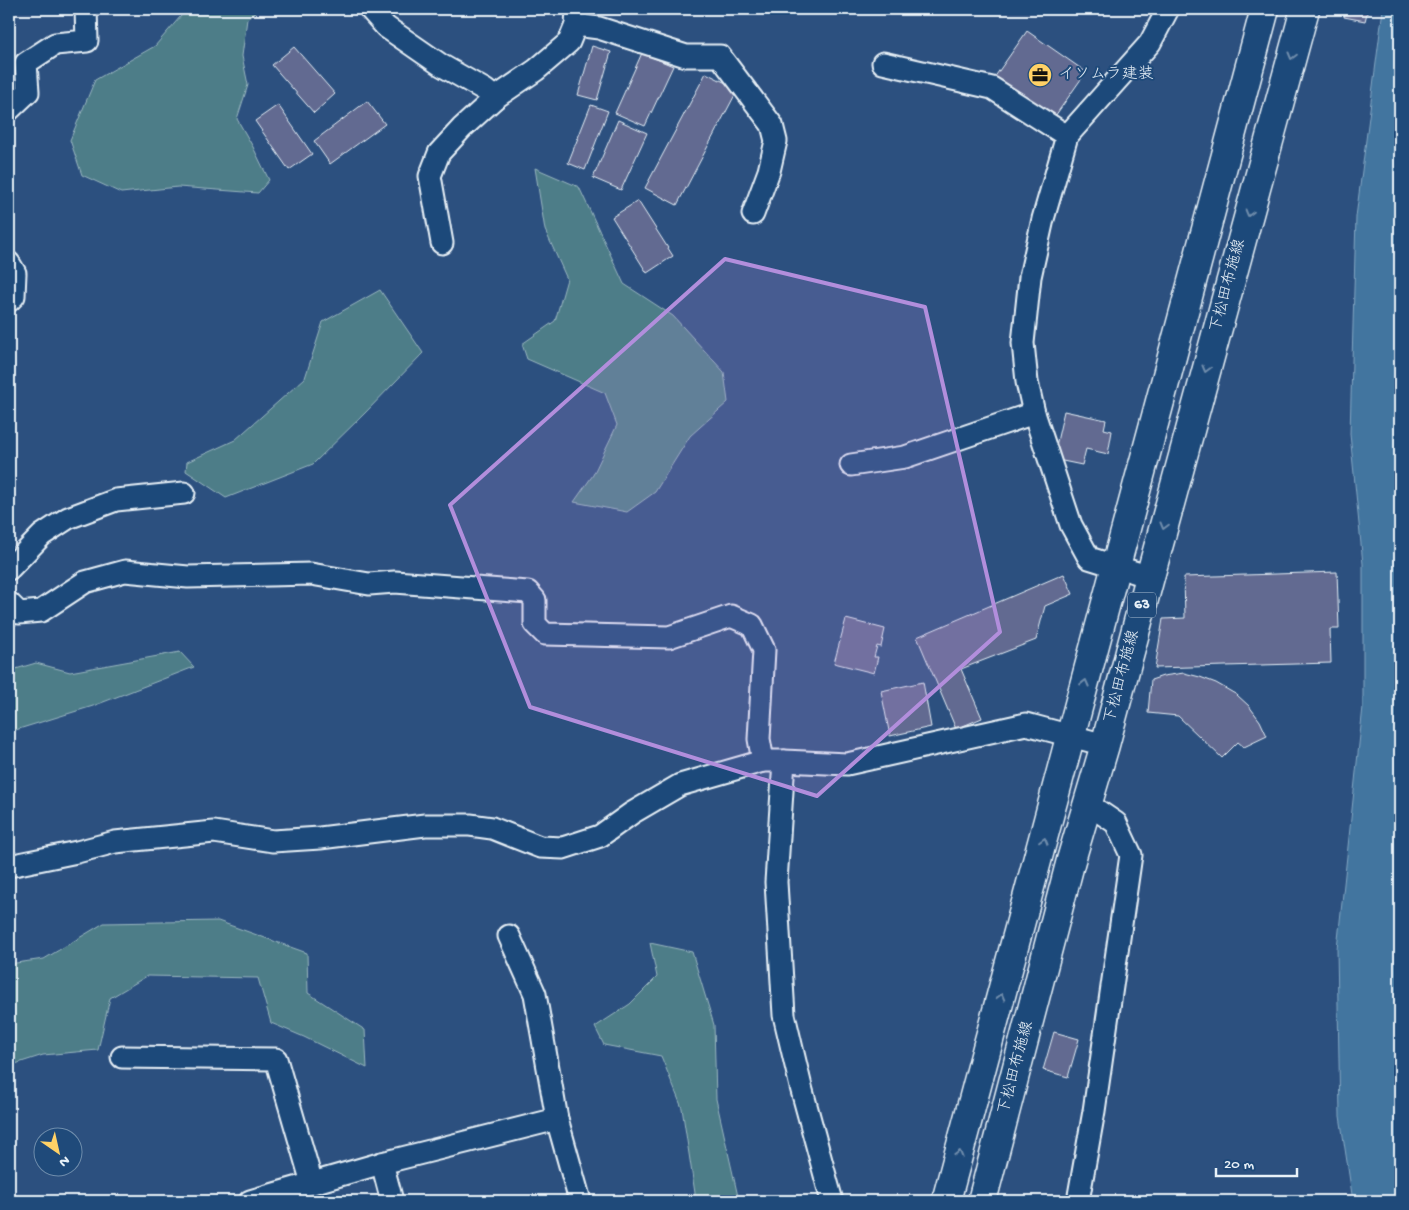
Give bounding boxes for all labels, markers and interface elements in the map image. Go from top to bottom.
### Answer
one-way arrow [1288,51,1298,59]
office icon: イソムラ建装 [1027,62,1053,88]
place label: イソムラ建装 [1058,64,1154,85]
one-way arrow [1245,208,1255,216]
street label: 下松田布施線 [1205,237,1251,335]
one-way arrow [1202,365,1212,373]
one-way arrow [1159,521,1169,530]
road number: 63 [1128,592,1156,618]
street label: 下松田布施線 [1099,628,1145,726]
one-way arrow [1080,680,1090,688]
one-way arrow [1038,836,1049,845]
one-way arrow [996,994,1006,1002]
street label: 下松田布施線 [993,1019,1039,1117]
north arrow [32,1128,82,1178]
scale bar [1216,1145,1298,1177]
text: N [55,1151,72,1170]
one-way arrow [953,1151,963,1159]
text: 20 m [1224,1156,1254,1174]

